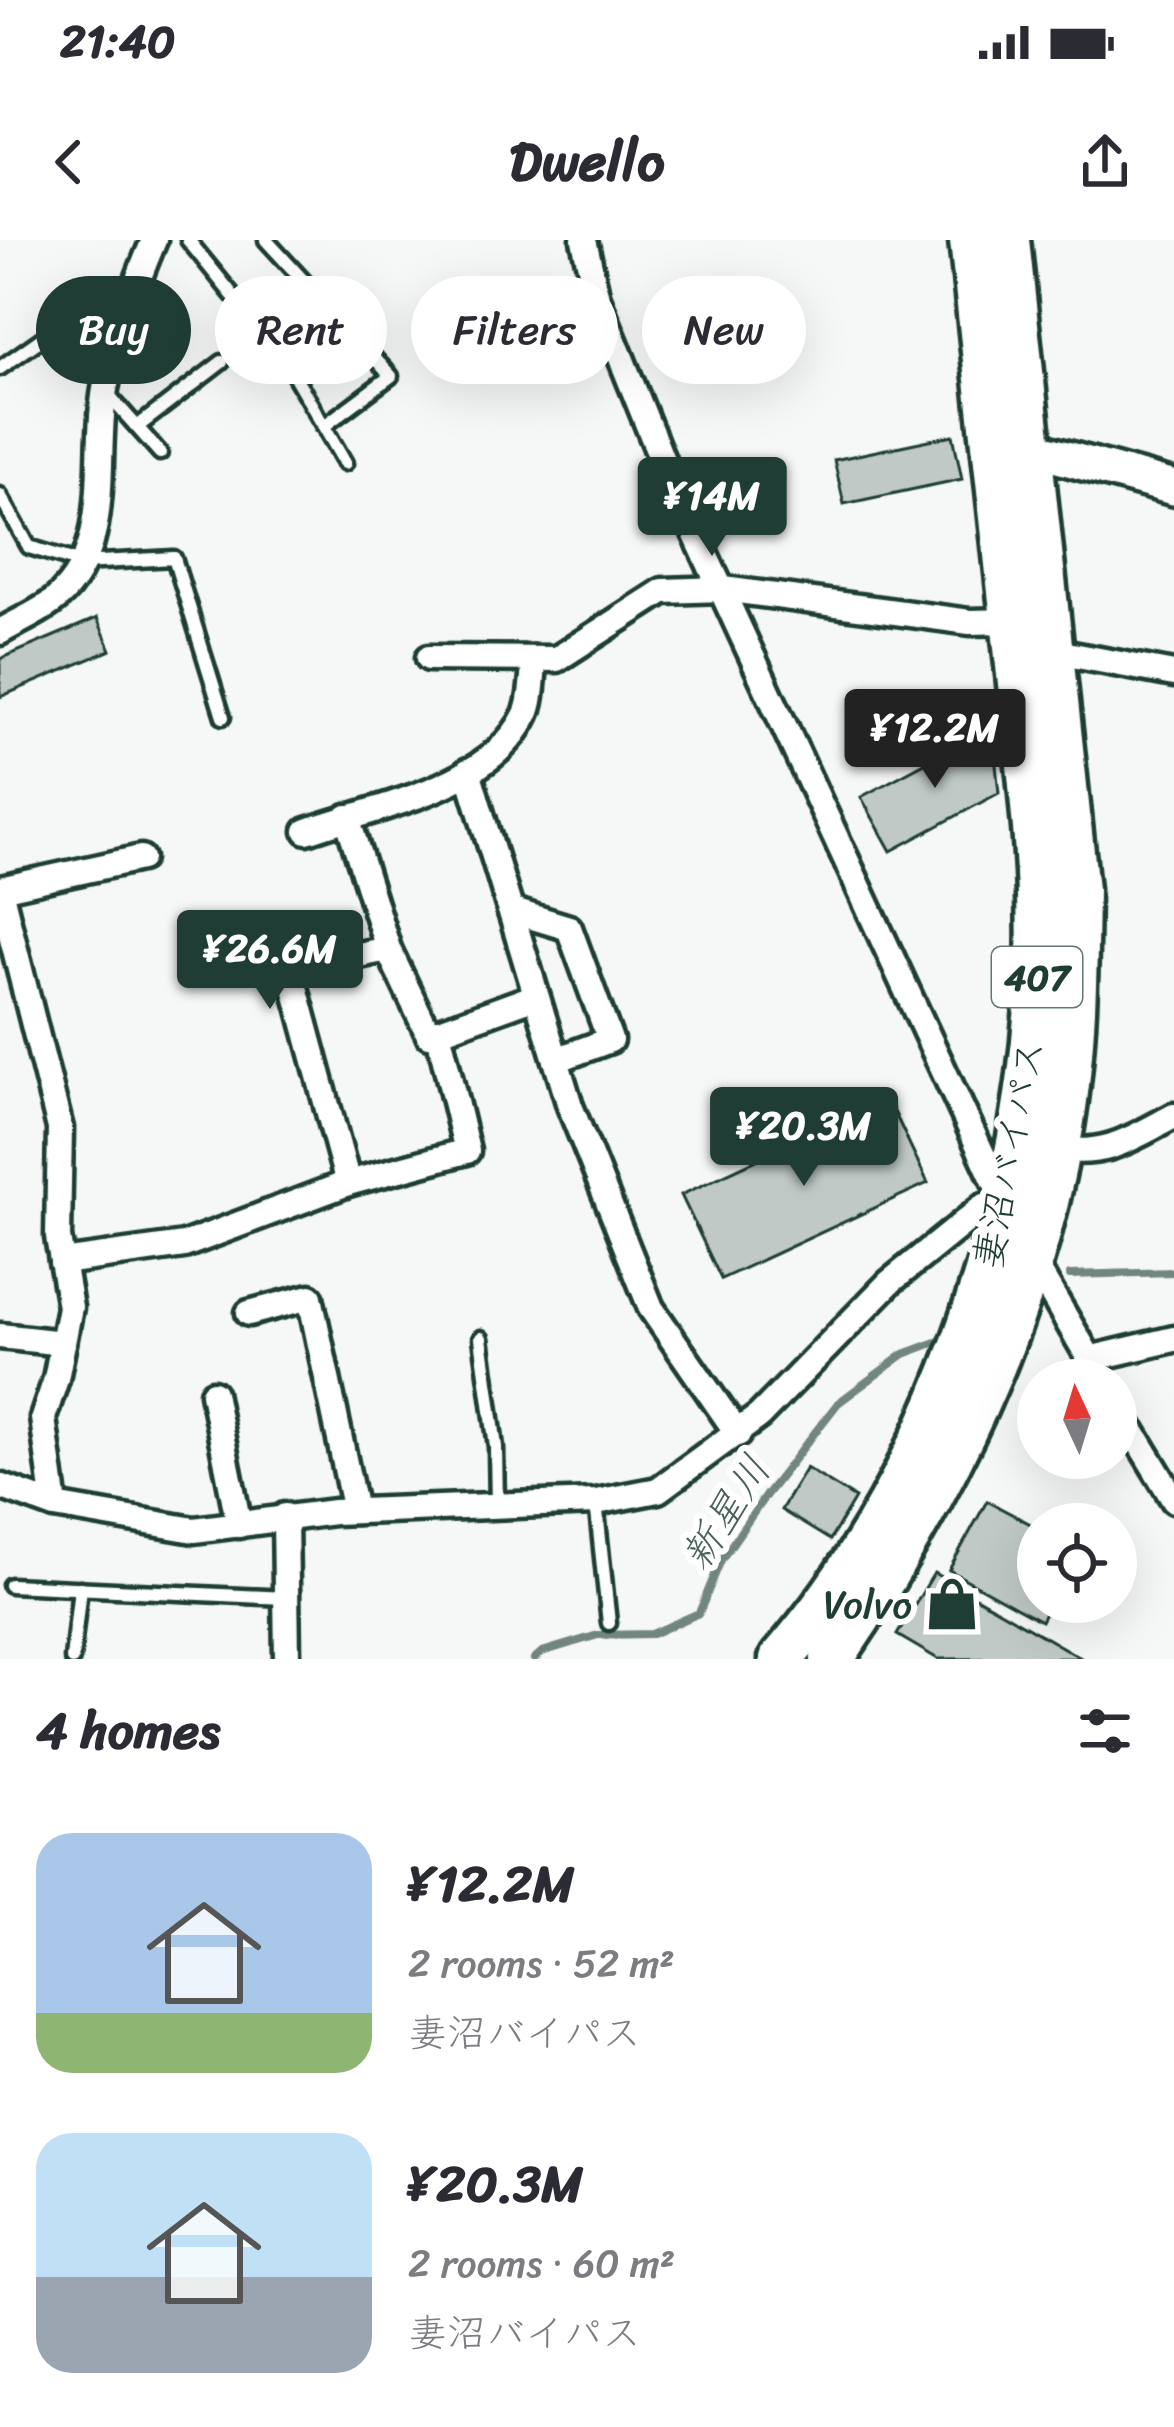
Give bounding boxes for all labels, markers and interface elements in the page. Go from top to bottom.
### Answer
text: 21:40 [60,2,175,82]
text: Dwello [509,114,665,210]
icon: back [36,129,102,195]
icon: share [1072,129,1138,195]
chip: Buy [36,276,191,384]
chip: Rent [215,276,387,384]
chip: Filters [411,276,618,384]
chip: New [642,276,806,384]
pin: ¥14M [641,457,783,559]
text: ¥14M [665,461,759,530]
pin: ¥12.2M [837,689,1033,791]
text: ¥12.2M [872,693,998,762]
pin: ¥26.6M [172,910,368,1012]
text: ¥26.6M [204,914,336,983]
road number: 407 [992,947,1082,1007]
street label: 妻沼バイパス [952,1033,1065,1275]
pin: ¥20.3M [706,1087,902,1189]
text: ¥20.3M [737,1091,871,1160]
north arrow [1017,1359,1137,1479]
map controls [1017,1359,1137,1623]
water label: 新星川 [660,1440,791,1586]
button: locate [1017,1503,1137,1623]
place label: Volvo [823,1570,912,1639]
shop icon: Volvo [923,1575,981,1633]
text: 4 homes [36,1686,220,1776]
icon: filters [1072,1698,1138,1764]
text: ¥12.2M [408,1839,574,1929]
icon: home [132,1881,276,2025]
text: 2 rooms · 52 m² [408,1929,675,1998]
text: 妻沼バイパス [408,1998,641,2067]
text: ¥20.3M [408,2139,583,2229]
icon: home [132,2181,276,2325]
text: 2 rooms · 60 m² [408,2229,675,2298]
text: 妻沼バイパス [408,2298,641,2367]

